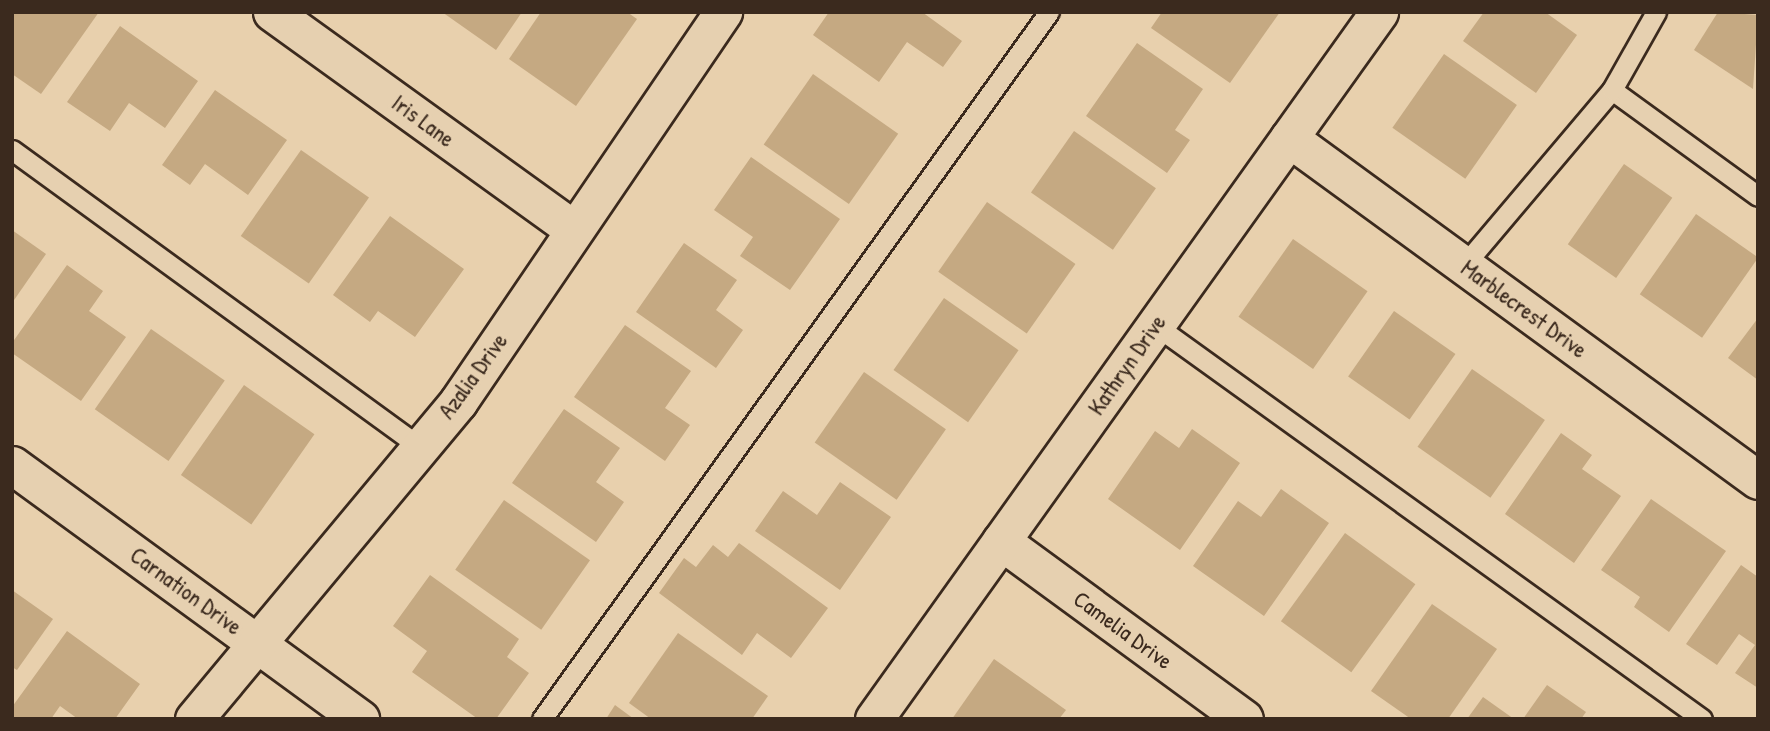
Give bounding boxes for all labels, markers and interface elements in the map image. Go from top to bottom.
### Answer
street label: Iris Lane [386,89,460,153]
street label: Marblecrest Drive [1456,254,1592,364]
street label: Kathryn Drive [1082,310,1172,420]
street label: Azalia Drive [433,328,513,424]
street label: Carnation Drive [125,541,247,641]
street label: Camelia Drive [1068,585,1178,675]

